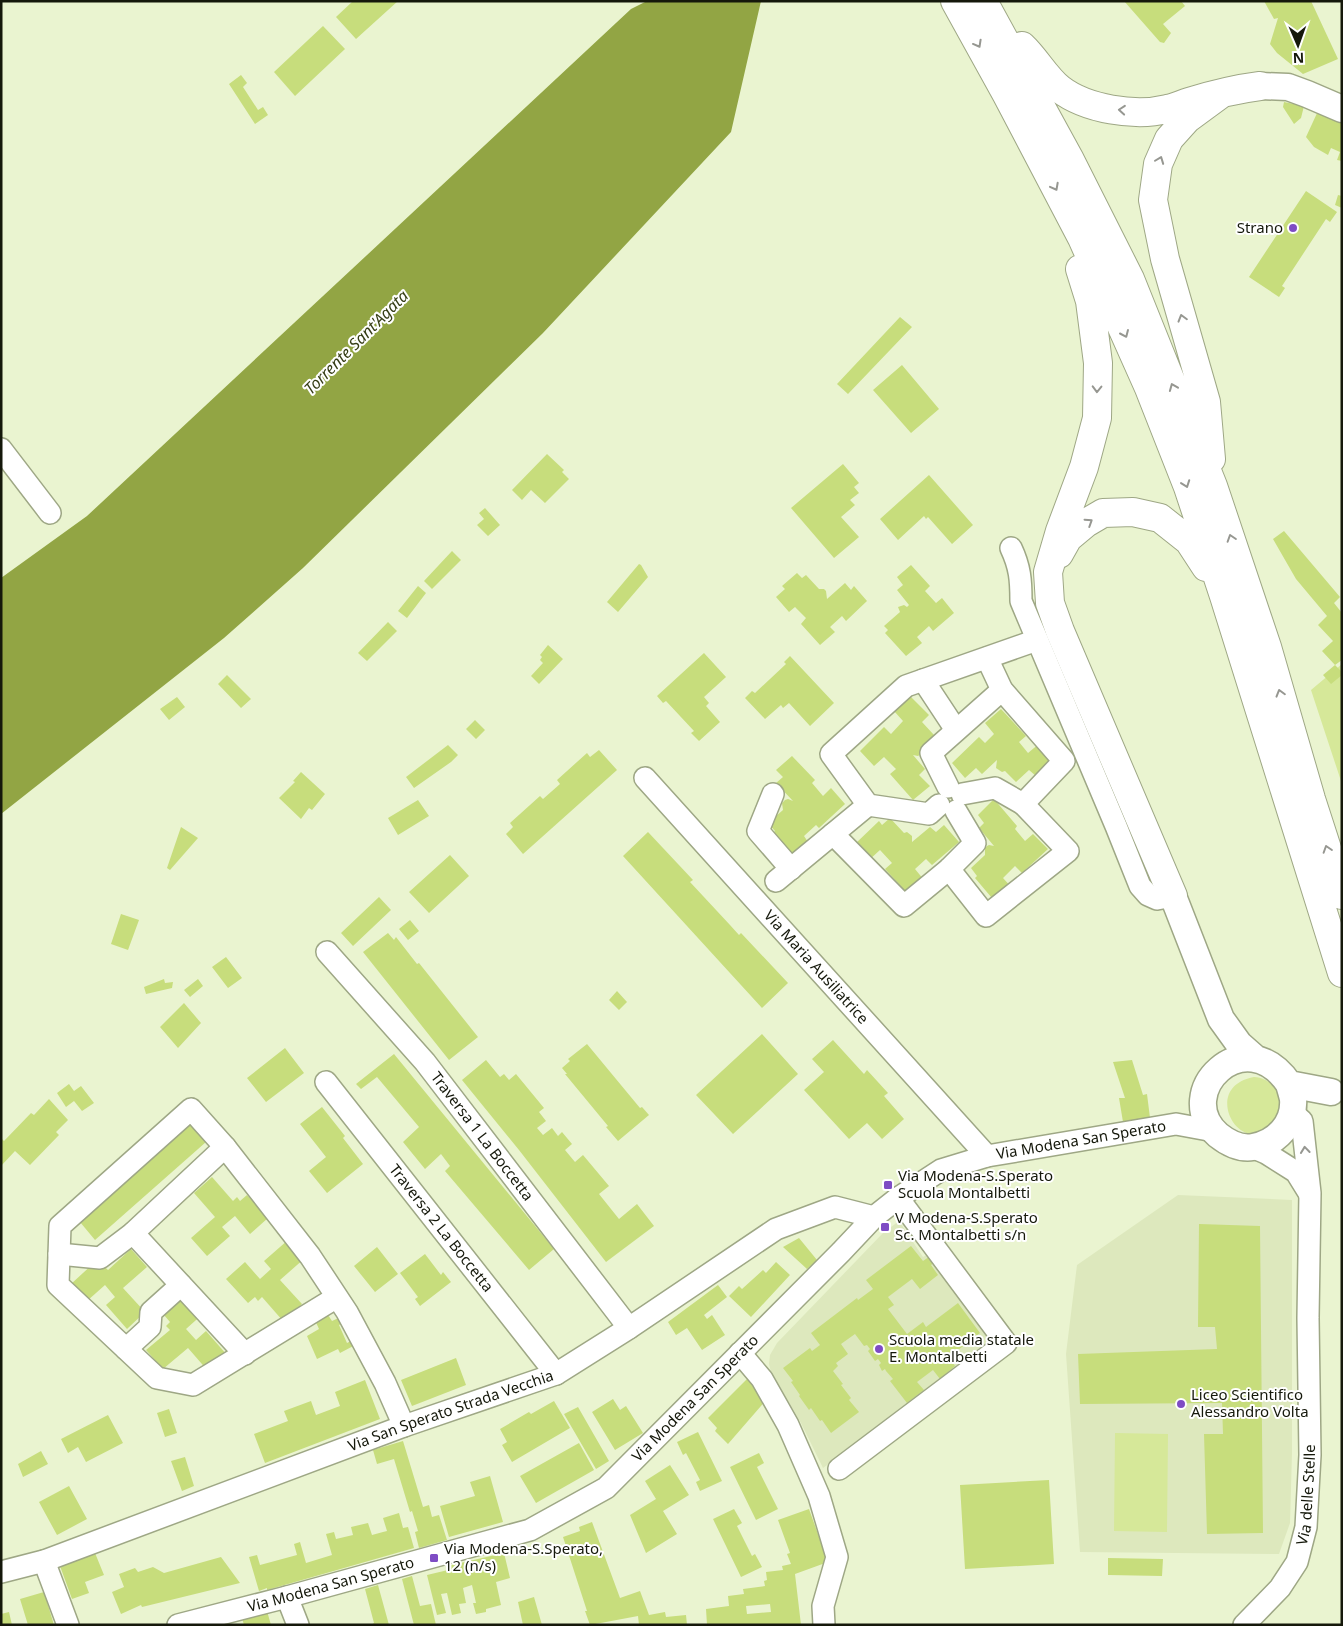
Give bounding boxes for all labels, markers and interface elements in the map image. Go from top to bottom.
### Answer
north arrow [1273,20,1323,70]
one-way arrow [972,39,982,48]
text: N [1292,49,1304,68]
one-way arrow [1118,105,1126,116]
one-way arrow [1154,156,1164,165]
one-way arrow [1049,182,1059,191]
place label: Strano [1237,217,1283,237]
marker: Strano [1287,222,1299,234]
water label: Torrente Sant'Agata [299,285,413,399]
one-way arrow [1177,313,1188,322]
one-way arrow [1118,329,1129,338]
one-way arrow [1169,383,1179,391]
one-way arrow [1092,385,1103,393]
one-way arrow [1180,479,1190,488]
one-way arrow [1084,518,1093,528]
one-way arrow [1226,535,1236,543]
one-way arrow [1276,689,1286,698]
one-way arrow [1323,845,1333,853]
street label: Via Maria Ausiliatrice [760,905,874,1028]
street label: Traversa 1 La Boccetta [427,1067,539,1204]
street label: Via Modena San Sperato [995,1115,1167,1163]
one-way arrow [1300,1146,1311,1154]
street label: Traversa 2 La Boccetta [385,1159,498,1296]
place label: Via Modena-S.Sperato Scuola Montalbetti [898,1165,1053,1202]
marker: Via Modena-S.Sperato Scuola Montalbetti [882,1179,894,1191]
place label: V Modena-S.Sperato Sc. Montalbetti s/n [895,1207,1038,1244]
marker: V Modena-S.Sperato Sc. Montalbetti s/n [879,1221,891,1233]
place label: Scuola media statale E. Montalbetti [889,1329,1034,1366]
street label: Via Modena San Sperato [627,1330,762,1466]
marker: Scuola media statale E. Montalbetti [873,1343,885,1355]
street label: Via San Sperato Strada Vecchia [345,1365,556,1455]
place label: Liceo Scientifico Alessandro Volta [1191,1384,1309,1421]
marker: Liceo Scientifico Alessandro Volta [1175,1398,1187,1410]
street label: Via delle Stelle [1291,1444,1319,1547]
place label: Via Modena-S.Sperato, 12 (n/s) [444,1538,603,1575]
street label: Via Modena San Sperato [245,1551,416,1616]
marker: Via Modena-S.Sperato, 12 (n/s) [428,1552,440,1564]

